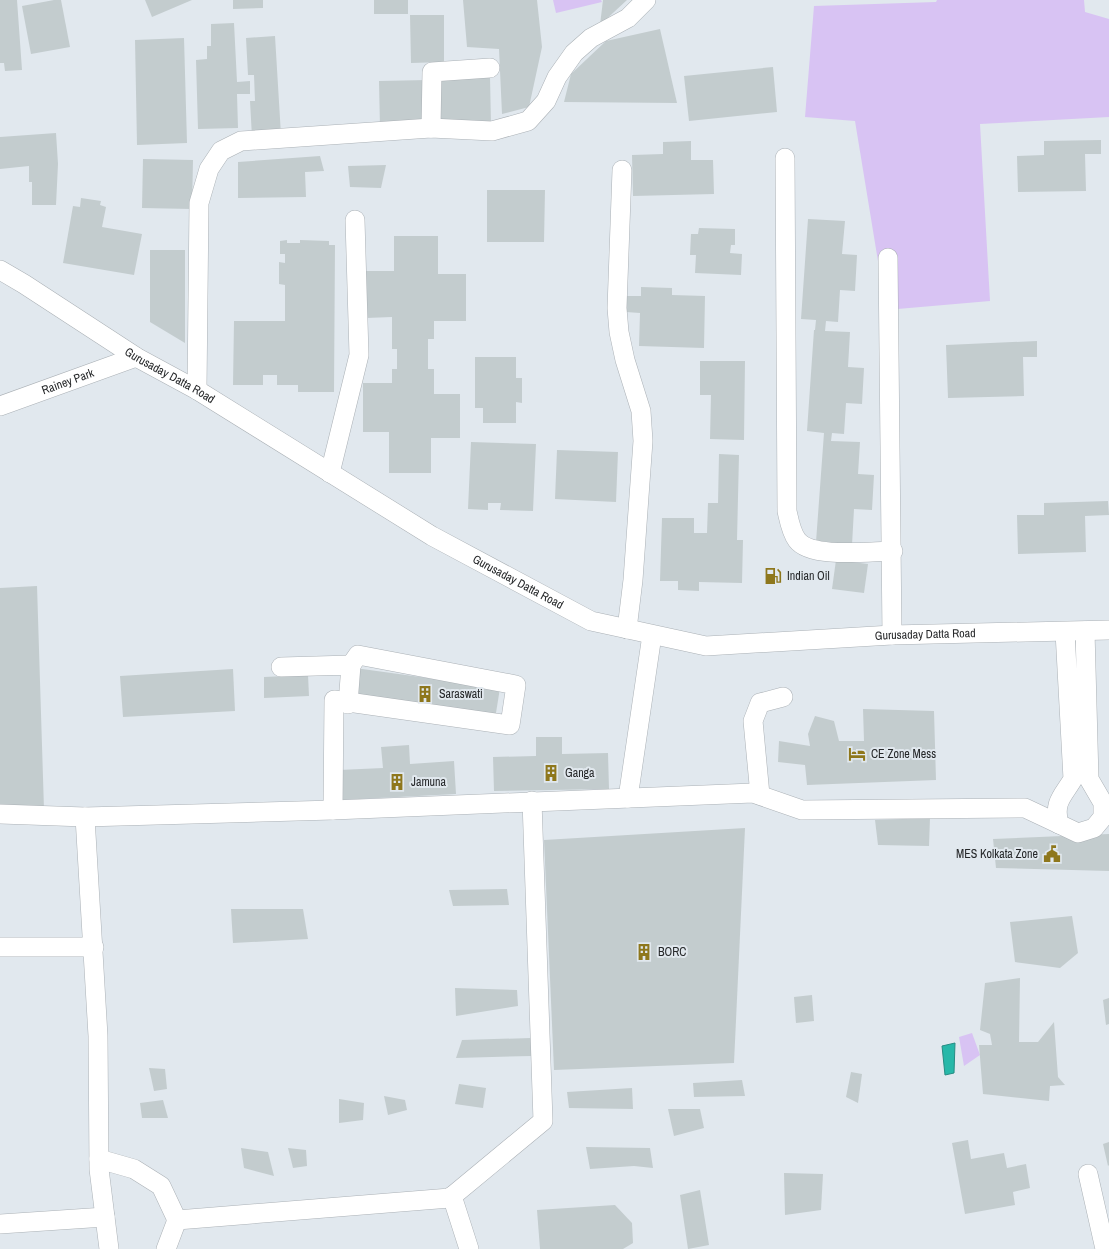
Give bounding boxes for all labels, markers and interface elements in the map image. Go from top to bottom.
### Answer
street label: Gurusaday Datta Road [122,344,218,407]
street label: Rainey Park [40,365,96,398]
street label: Gurusaday Datta Road [470,551,566,613]
fuel station icon: Indian Oil [763,566,783,586]
place label: Indian Oil [787,568,830,584]
street label: Gurusaday Datta Road [874,625,976,644]
building icon: Saraswati [415,684,435,704]
place label: Saraswati [439,686,483,702]
hotel icon: CE Zone Mess [847,744,867,764]
place label: CE Zone Mess [871,746,936,762]
building icon: Ganga [541,763,561,783]
place label: Ganga [565,765,595,781]
building icon: Jamuna [387,772,407,792]
place label: Jamuna [411,774,447,790]
public building icon: MES Kolkata Zone [1042,844,1062,864]
place label: MES Kolkata Zone [956,846,1038,862]
building icon: BORC [634,942,654,962]
place label: BORC [658,944,686,960]

